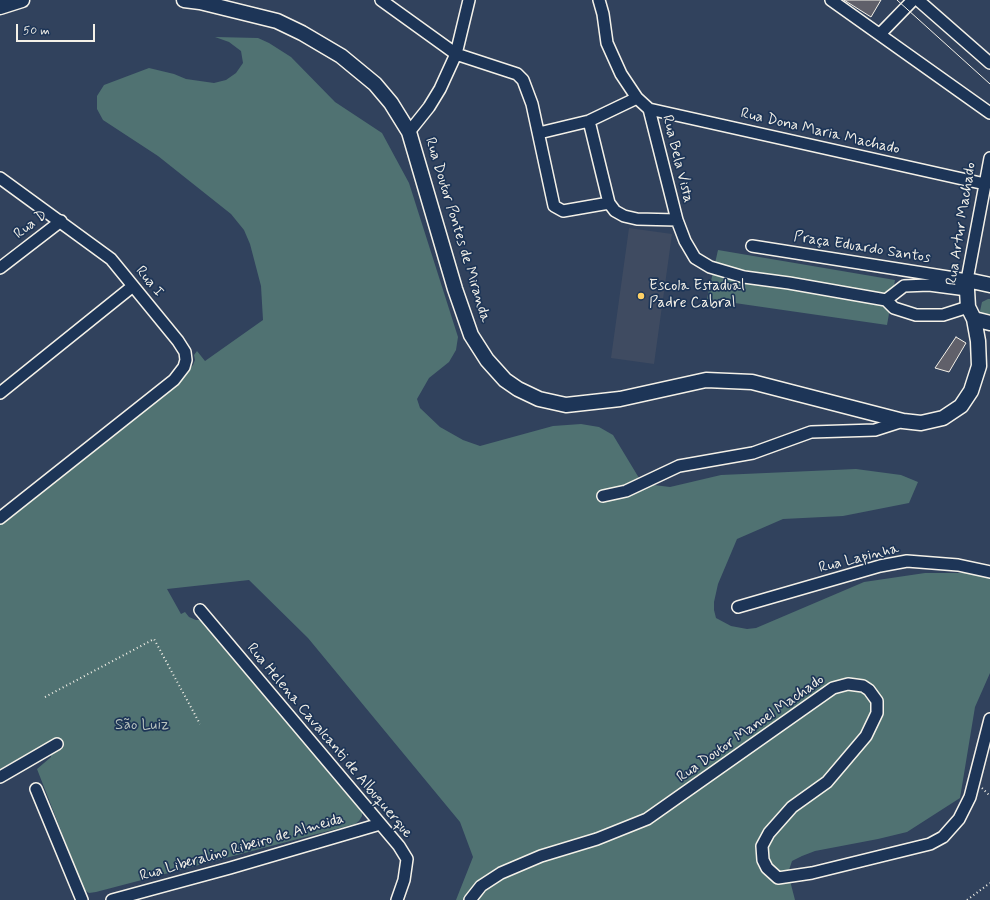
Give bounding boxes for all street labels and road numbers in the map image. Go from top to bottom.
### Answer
street label: Rua Dona Maria Machado [739,105,901,159]
street label: Rua Bela Vista [657,113,697,205]
street label: Rua Doutor Pontes de Miranda [420,135,494,325]
street label: Rua Artur Machado [943,161,981,287]
street label: Rua D [11,206,51,244]
street label: Praça Eduardo Santos [792,228,932,268]
street label: Rua I [131,263,167,301]
street label: Rua Lapinha [817,540,901,578]
street label: Rua Helena Cavalcanti de Albuquerque [242,640,416,842]
street label: Rua Doutor Manoel Machado [674,671,828,787]
street label: Rua Liberalino Ribeiro de Almeida [138,810,346,886]

